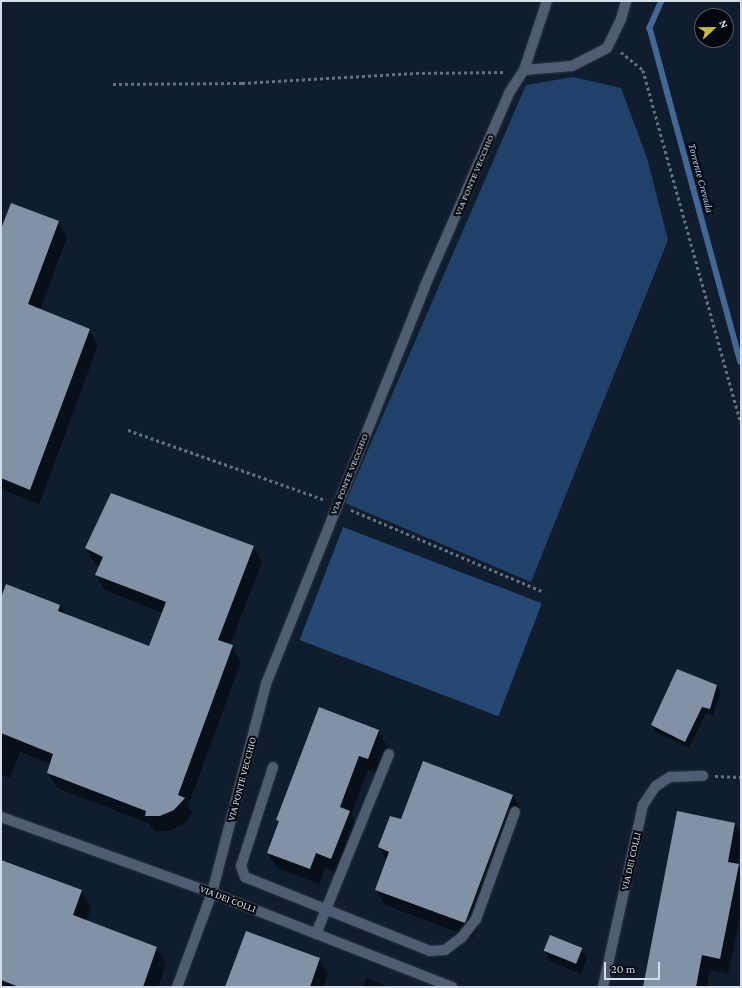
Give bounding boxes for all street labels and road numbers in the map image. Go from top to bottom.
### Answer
street label: VIA PONTE VECCHIO [452,133,496,217]
street label: VIA PONTE VECCHIO [327,432,371,516]
street label: VIA PONTE VECCHIO [225,736,259,822]
street label: VIA DEI COLLI [619,831,643,891]
street label: VIA DEI COLLI [198,883,258,915]

